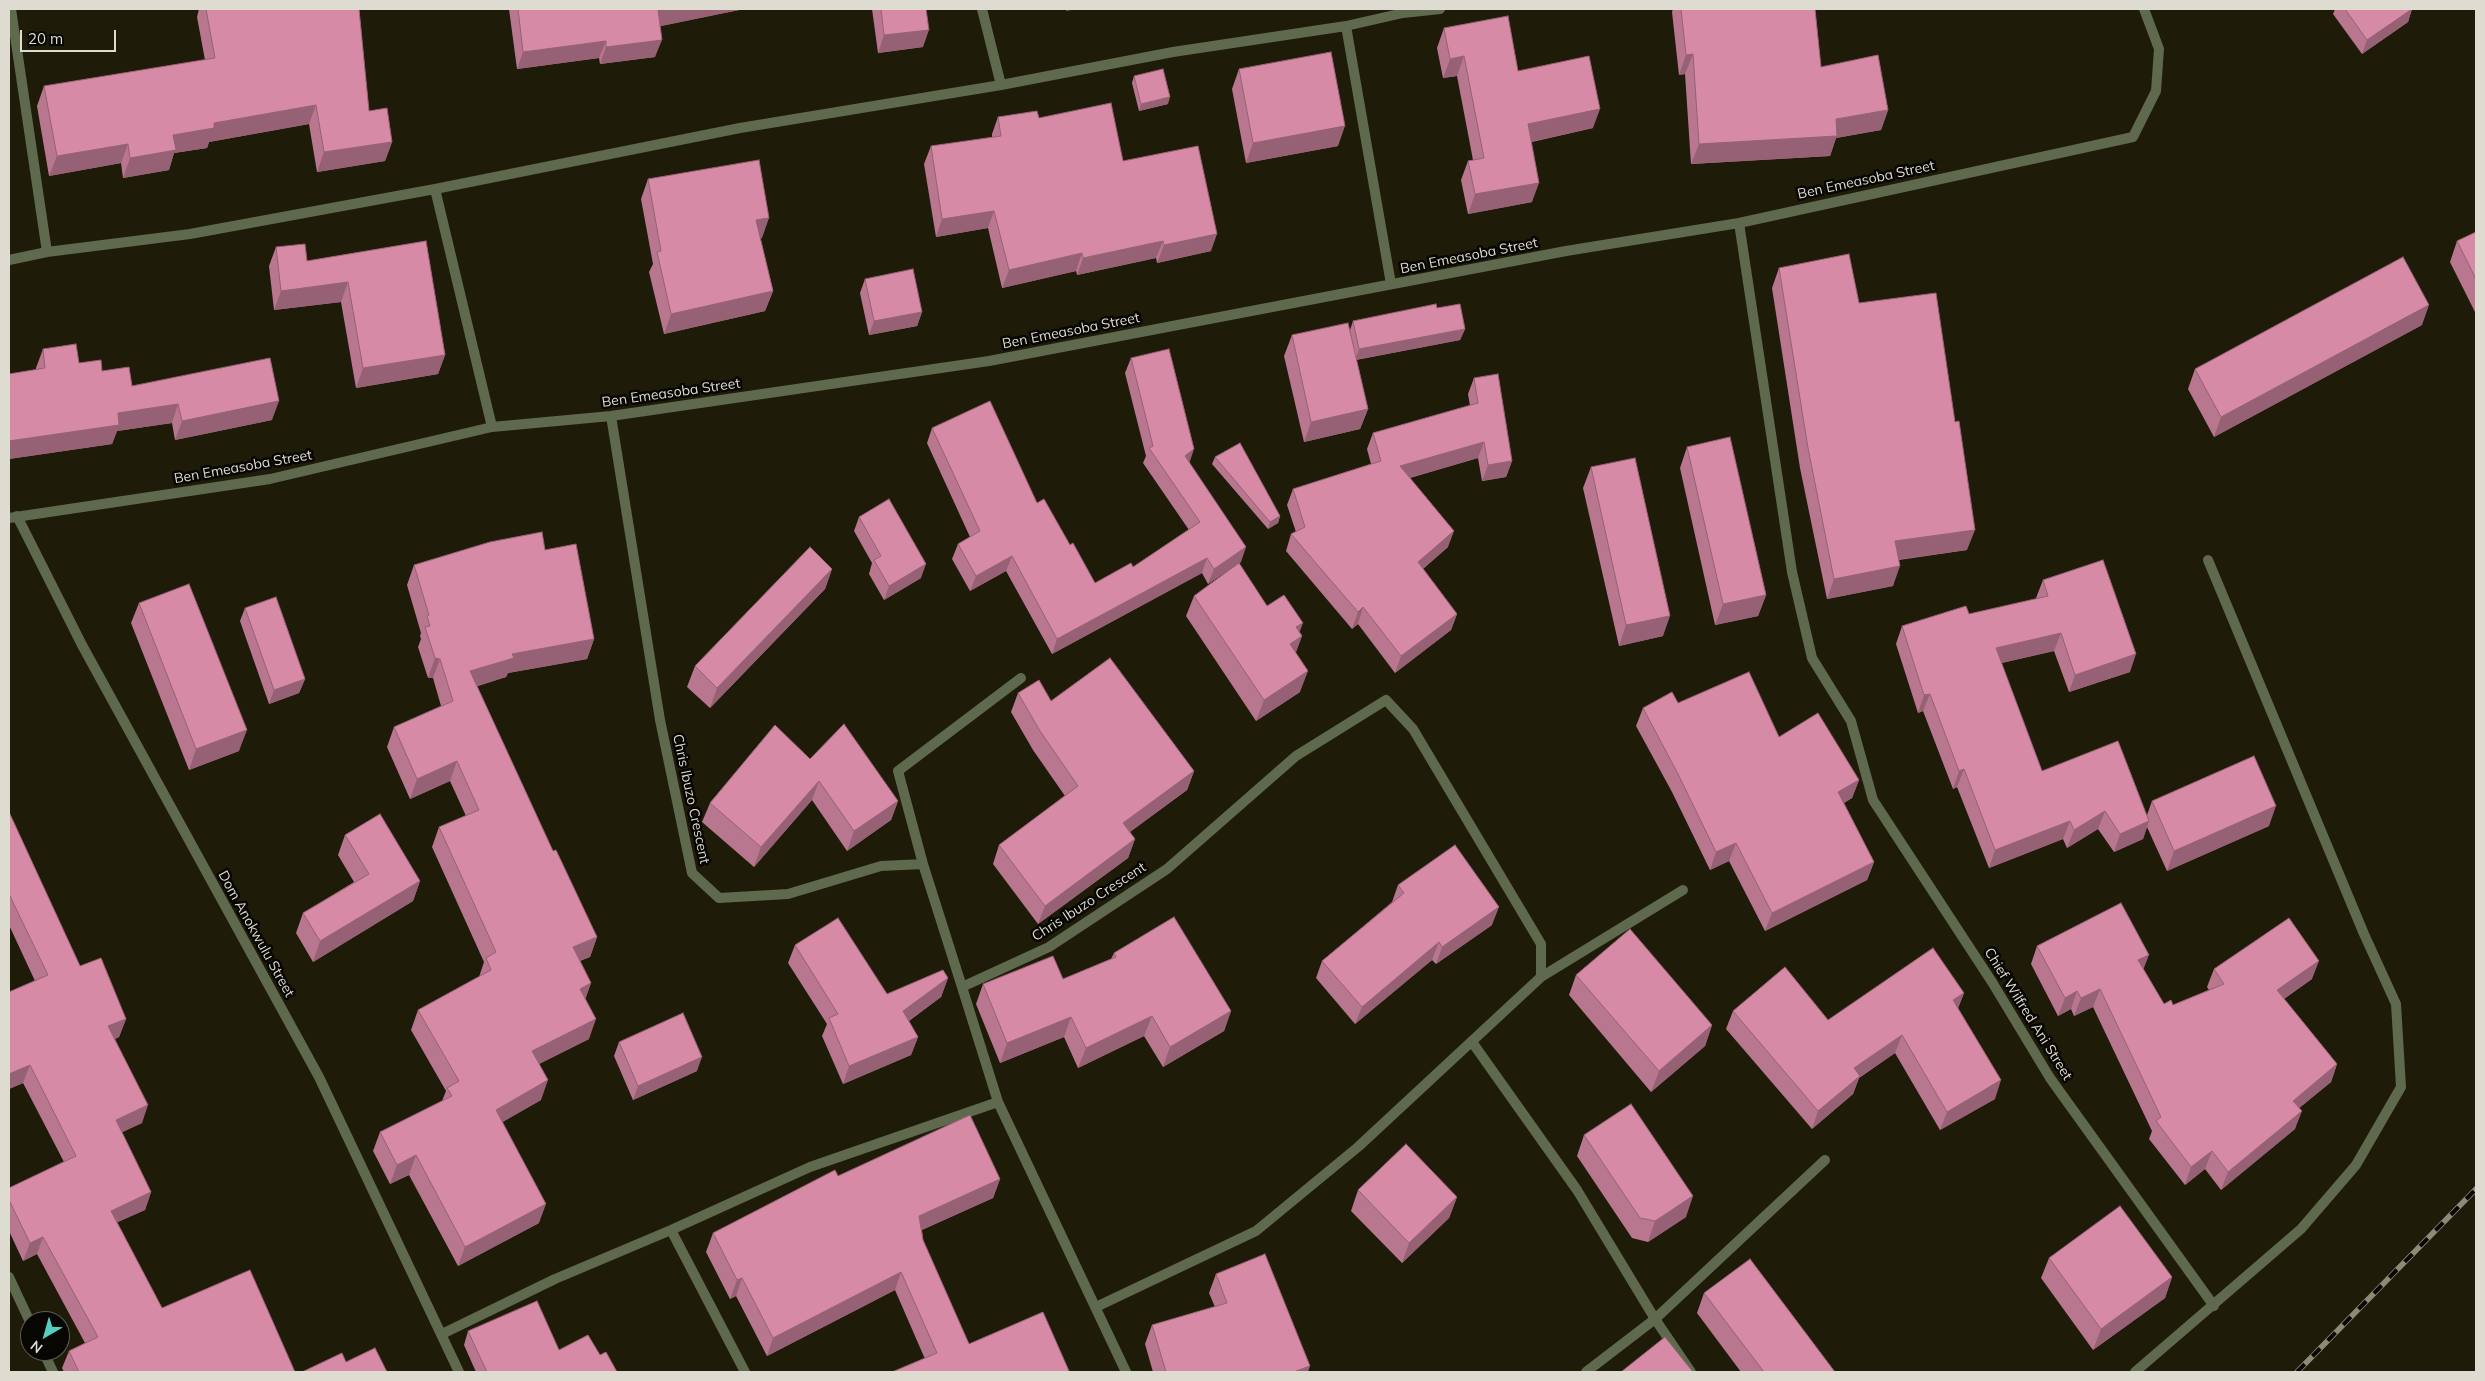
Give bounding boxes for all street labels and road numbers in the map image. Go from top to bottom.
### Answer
street label: Ben Emeasoba Street [1796,157,1936,203]
street label: Ben Emeasoba Street [1399,234,1539,278]
street label: Ben Emeasoba Street [1001,309,1141,353]
street label: Ben Emeasoba Street [601,375,741,411]
street label: Ben Emeasoba Street [173,447,313,487]
street label: Chris Ibuzo Crescent [669,733,713,865]
street label: Chris Ibuzo Crescent [1029,859,1149,945]
street label: Dom Anokwulu Street [214,868,298,1000]
street label: Chief Wilfred Ani Street [1980,945,2076,1083]

